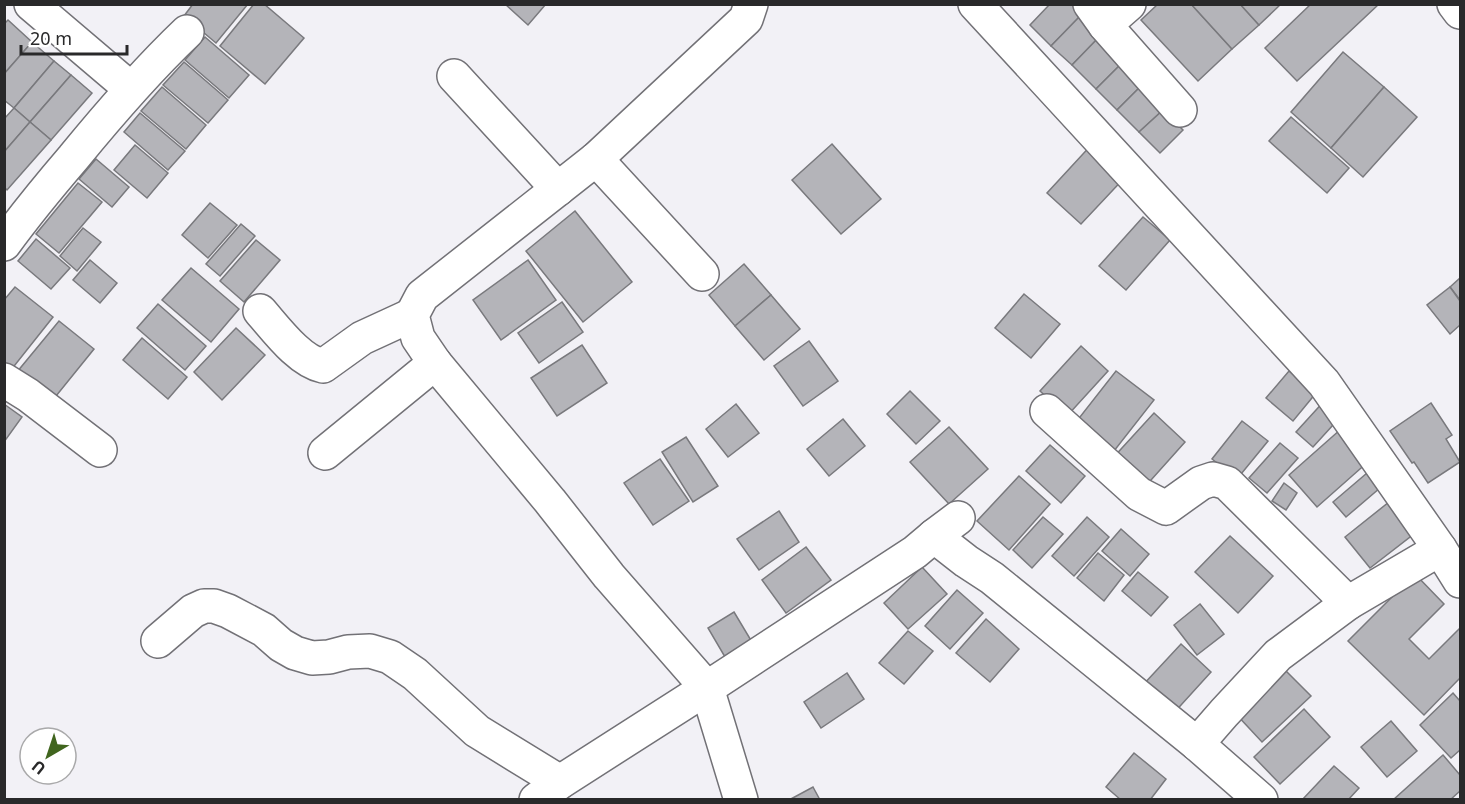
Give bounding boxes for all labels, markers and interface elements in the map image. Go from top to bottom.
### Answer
scale bar [21,18,128,56]
text: 20 m [30,26,72,50]
north arrow [18,726,78,786]
text: U [27,755,50,780]

